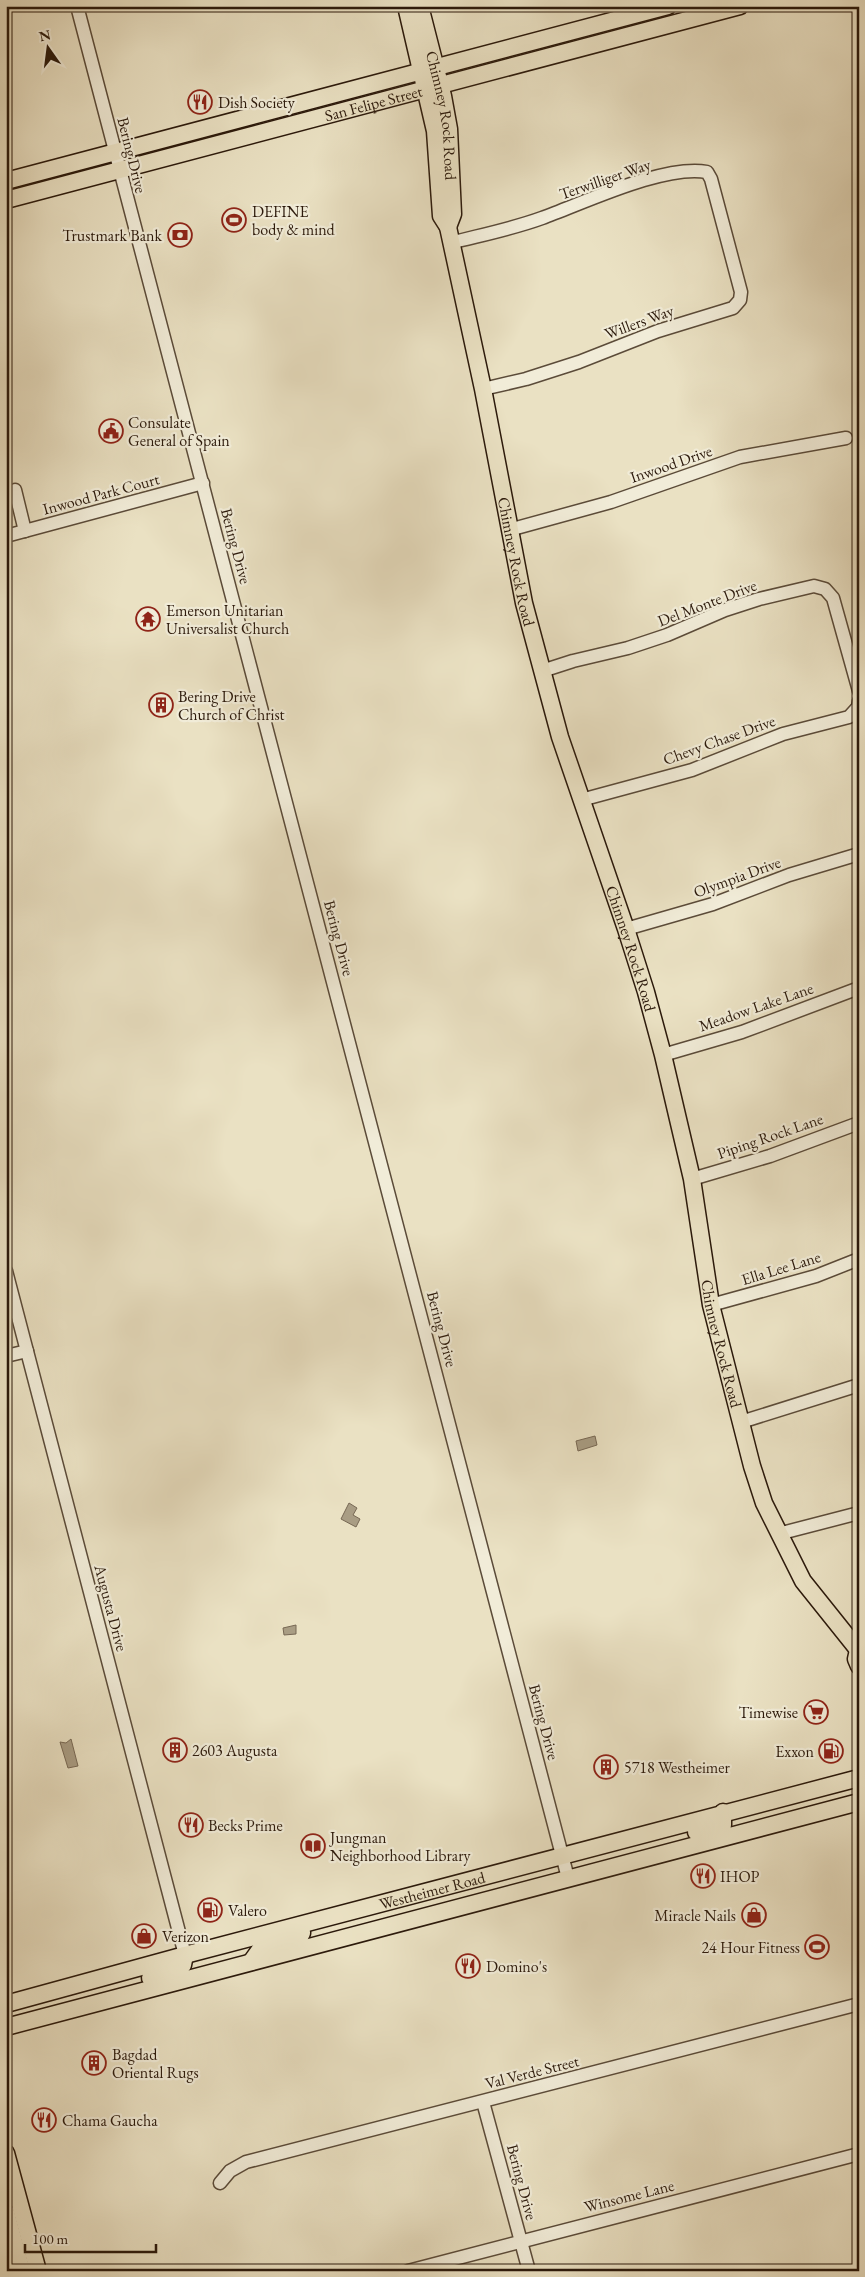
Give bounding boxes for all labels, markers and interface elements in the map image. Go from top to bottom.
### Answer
north arrow [22,22,72,72]
text: N [37,25,53,45]
street label: Chimney Rock Road [421,48,462,181]
street label: San Felipe Street [322,80,425,126]
restaurant icon: Dish Society [187,89,213,115]
place label: Dish Society [218,92,296,113]
street label: Bering Drive [112,115,152,195]
street label: Terwilliger Way [557,153,654,204]
place label: DEFINE body & mind [252,201,336,240]
sports icon: DEFINE body & mind [221,207,247,233]
bank icon: Trustmark Bank [167,222,193,248]
place label: Trustmark Bank [62,225,162,246]
street label: Willers Way [601,299,677,344]
place label: Consulate General of Spain [128,412,230,451]
public building icon: Consulate General of Spain [98,418,124,444]
street label: Inwood Drive [627,440,715,488]
street label: Inwood Park Court [40,468,162,520]
street label: Chimney Rock Road [493,495,540,629]
street label: Bering Drive [216,506,256,586]
street label: Del Monte Drive [654,574,760,632]
place label: Emerson Unitarian Universalist Church [166,600,289,639]
temple icon: Emerson Unitarian Universalist Church [135,606,161,632]
place label: Bering Drive Church of Christ [178,686,285,725]
building icon: Bering Drive Church of Christ [148,692,174,718]
street label: Chevy Chase Drive [660,710,778,770]
street label: Olympia Drive [690,851,784,903]
street label: Chimney Rock Road [601,883,661,1014]
street label: Bering Drive [319,898,359,978]
street label: Meadow Lake Lane [696,978,816,1036]
street label: Piping Rock Lane [714,1108,826,1164]
street label: Ella Lee Lane [739,1246,823,1290]
street label: Chimney Rock Road [697,1278,747,1411]
street label: Bering Drive [422,1289,462,1369]
street label: Augusta Drive [89,1561,133,1654]
street label: Bering Drive [524,1682,564,1762]
supermarket icon: Timewise [803,1699,829,1725]
place label: Timewise [738,1702,798,1723]
building icon: 2603 Augusta [162,1737,188,1763]
fuel station icon: Exxon [818,1738,844,1764]
place label: 2603 Augusta [192,1740,278,1761]
place label: Exxon [775,1741,815,1762]
building icon: 5718 Westheimer [593,1754,619,1780]
place label: 5718 Westheimer [624,1757,730,1778]
restaurant icon: Becks Prime [178,1812,204,1838]
place label: Becks Prime [208,1815,283,1836]
place label: Jungman Neighborhood Library [328,1827,471,1866]
library icon: Jungman Neighborhood Library [300,1833,326,1859]
restaurant icon: IHOP [690,1863,716,1889]
street label: Westheimer Road [377,1866,488,1914]
place label: IHOP [720,1866,760,1887]
fuel station icon: Valero [197,1897,223,1923]
place label: Valero [228,1900,267,1921]
shop icon: Miracle Nails [741,1902,767,1928]
place label: Miracle Nails [654,1905,736,1926]
shop icon: Verizon [131,1923,157,1949]
place label: Verizon [162,1926,210,1947]
sports icon: 24 Hour Fitness [804,1934,830,1960]
place label: 24 Hour Fitness [701,1937,800,1958]
restaurant icon: Domino's [455,1953,481,1979]
place label: Domino's [486,1956,547,1977]
place label: Bagdad Oriental Rugs [112,2044,199,2083]
building icon: Bagdad Oriental Rugs [81,2050,107,2076]
street label: Val Verde Street [483,2050,581,2094]
restaurant icon: Chama Gaucha [31,2107,57,2133]
place label: Chama Gaucha [62,2110,158,2131]
street label: Bering Drive [502,2142,542,2222]
street label: Winsome Lane [582,2175,676,2217]
scale bar [25,2222,156,2254]
text: 100 m [32,2229,69,2248]

